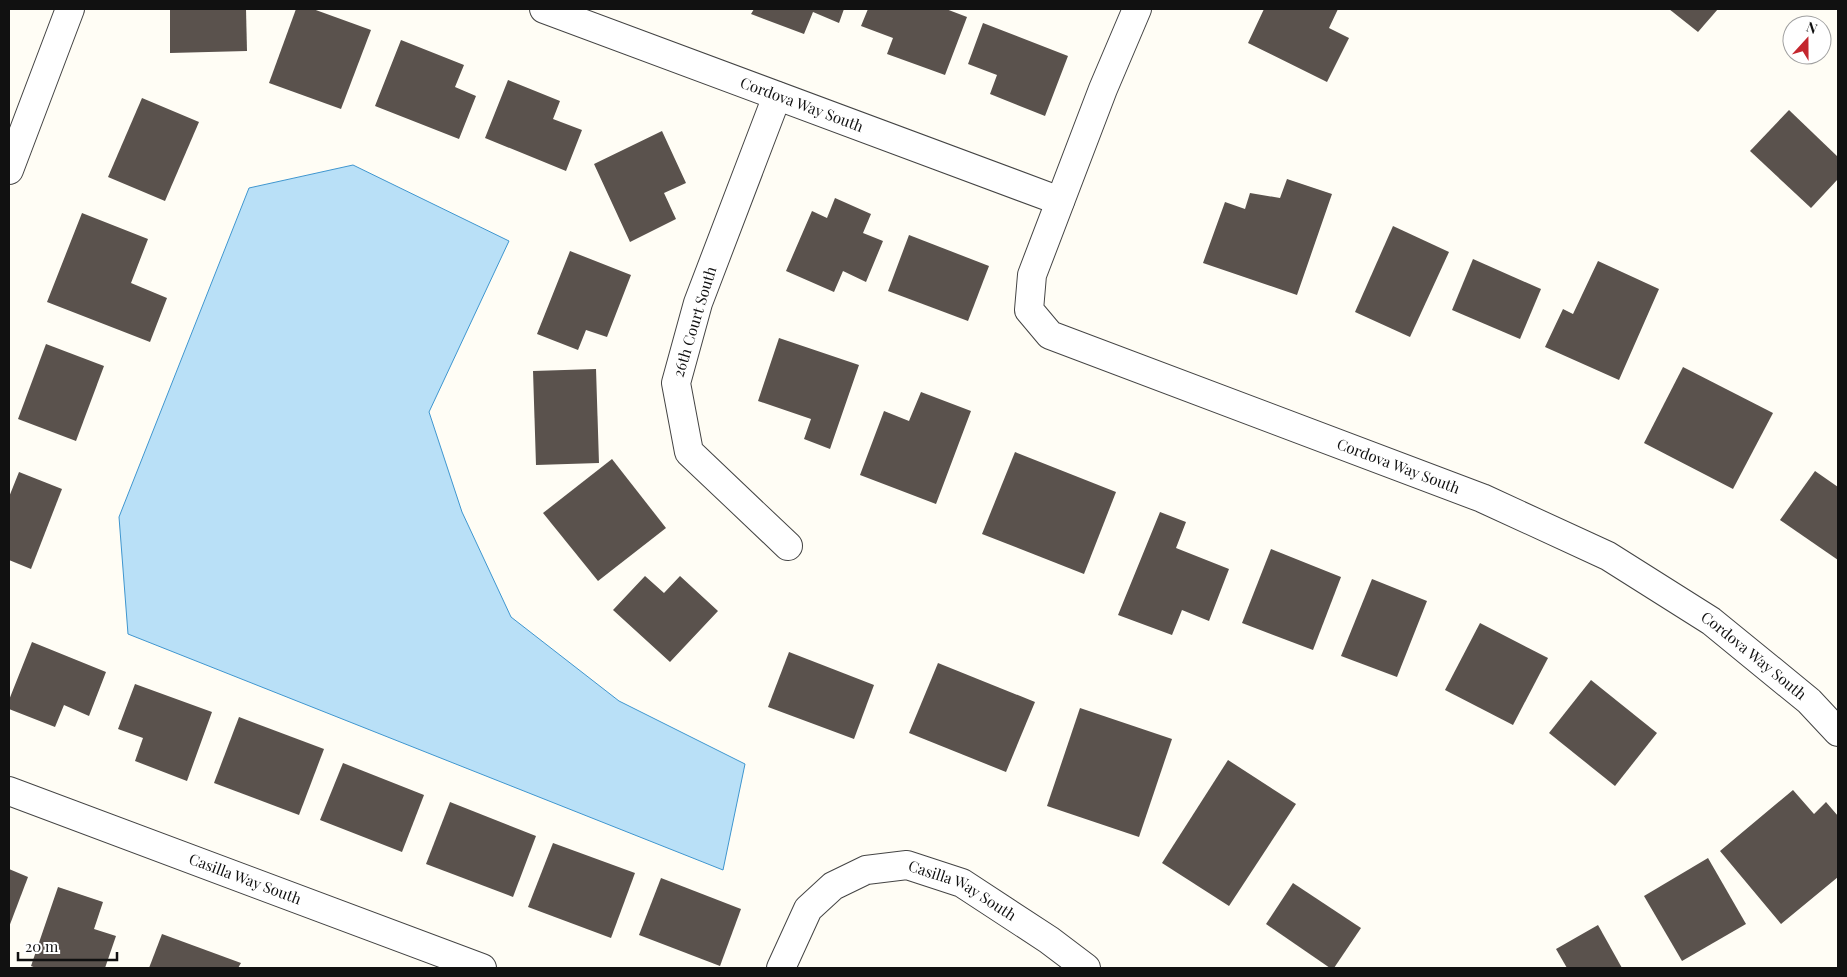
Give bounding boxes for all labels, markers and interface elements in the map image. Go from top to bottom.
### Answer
north arrow [1782,15,1832,65]
text: N [1804,17,1820,38]
street label: Cordova Way South [738,72,867,136]
street label: 26th Court South [668,264,720,379]
street label: Cordova Way South [1334,433,1463,498]
street label: Cordova Way South [1698,606,1811,704]
street label: Casilla Way South [186,848,304,909]
street label: Casilla Way South [906,855,1020,925]
scale bar [18,930,116,962]
text: 20 m [25,936,59,956]

